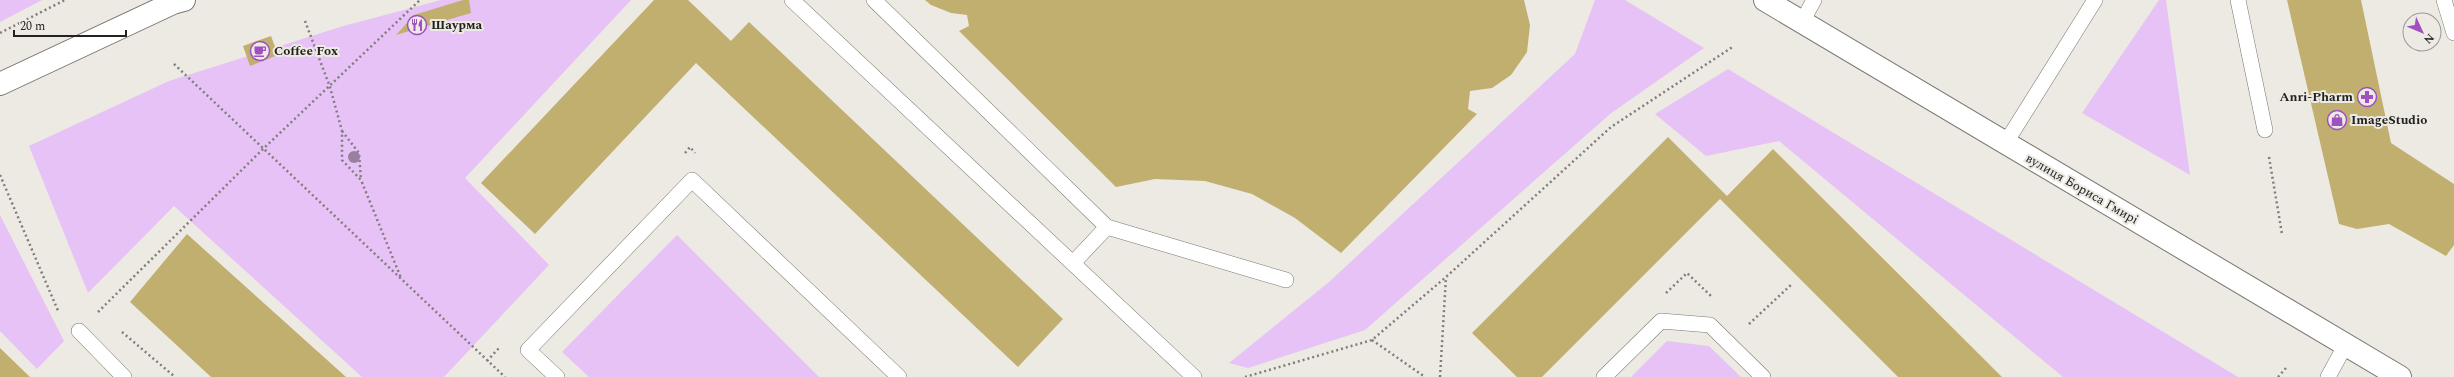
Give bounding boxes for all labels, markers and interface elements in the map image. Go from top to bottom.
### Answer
scale bar [14,12,126,38]
north arrow [2402,12,2442,52]
restaurant icon: Шаурма [406,14,428,36]
place label: Шаурма [431,15,483,35]
text: 20 m [20,17,45,36]
text: N [2420,29,2438,48]
cafe icon: Coffee Fox [249,40,271,62]
place label: Coffee Fox [274,41,338,61]
pharmacy icon: Anri-Pharm [2356,86,2378,108]
place label: Anri-Pharm [2279,87,2353,107]
shop icon: ImageStudio [2326,109,2348,131]
place label: ImageStudio [2351,110,2427,130]
street label: вулиця Бориса Гмирі [2022,148,2142,230]

